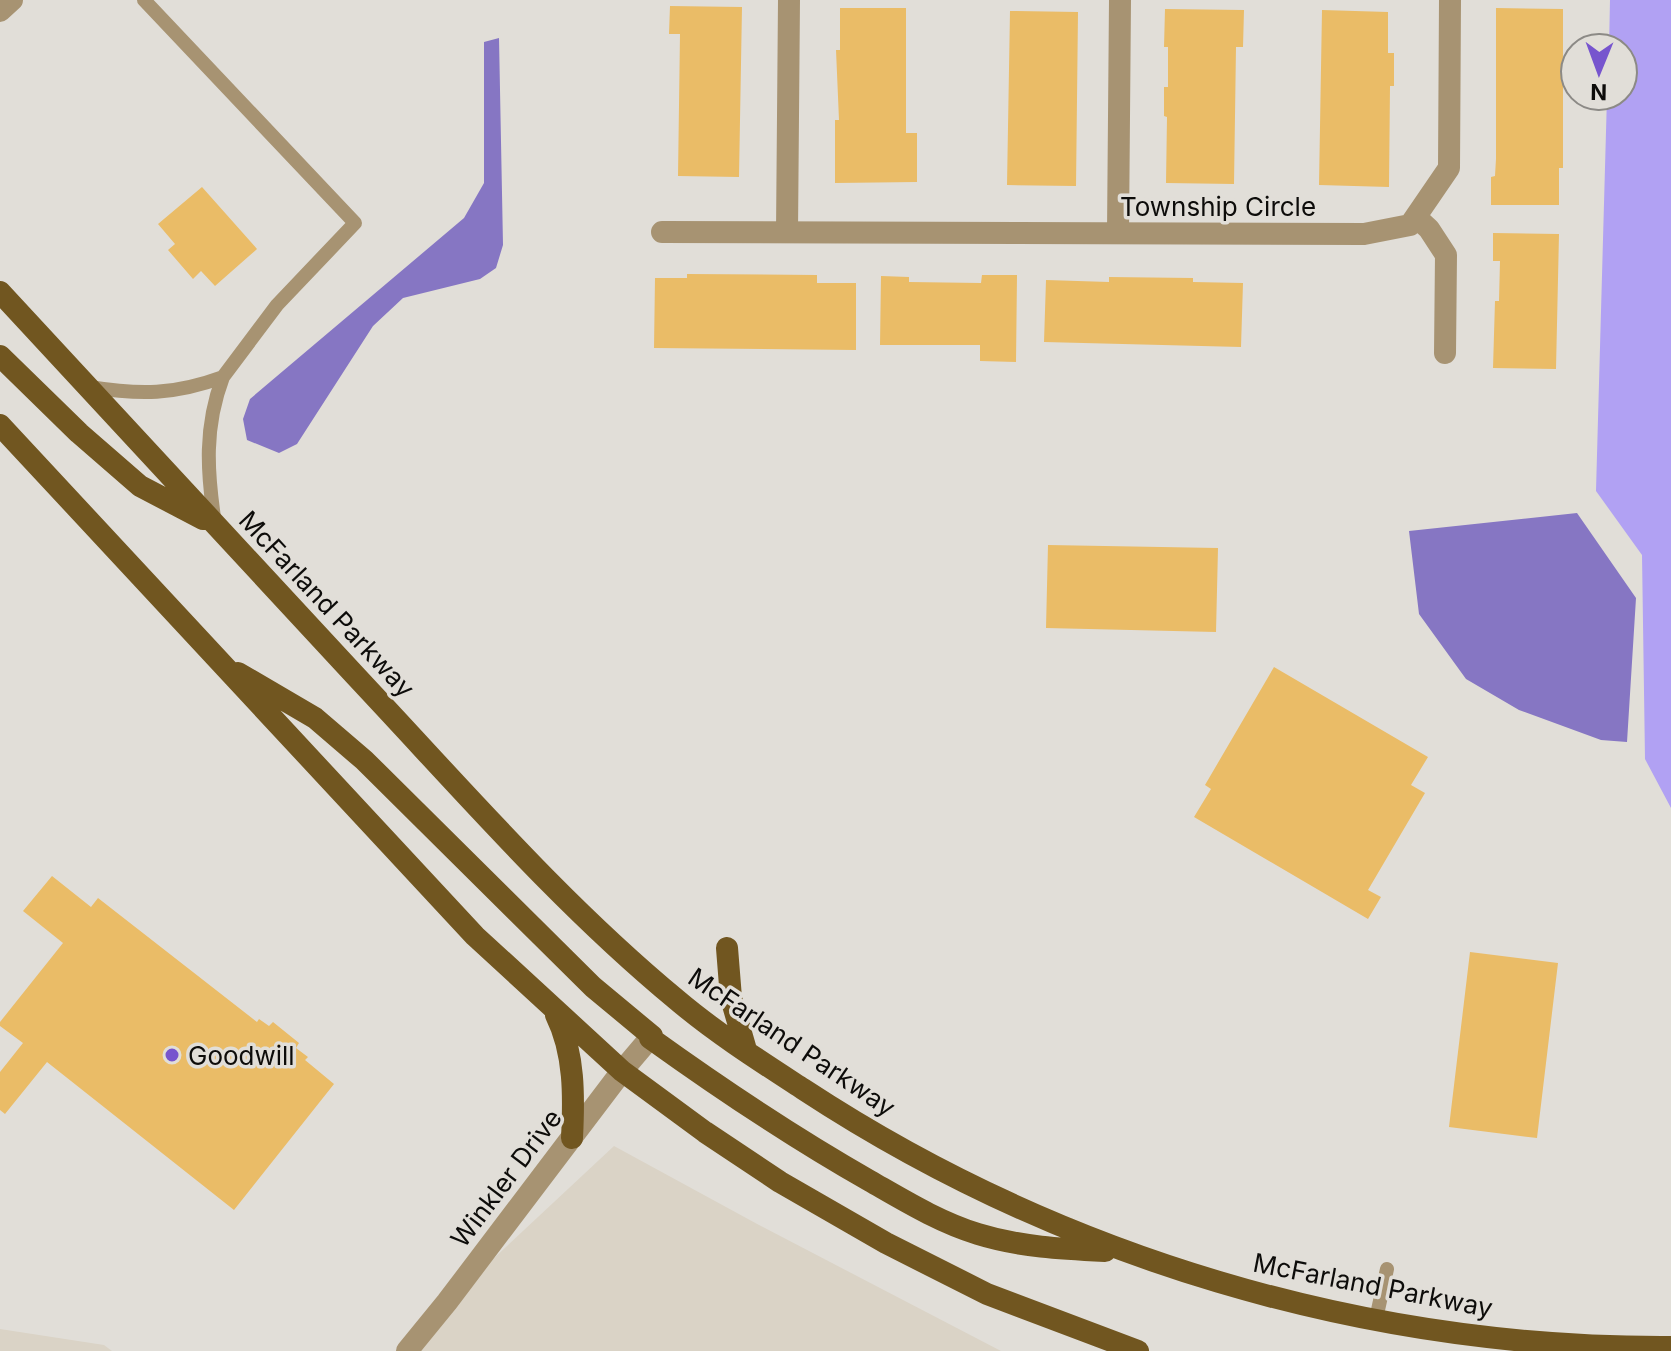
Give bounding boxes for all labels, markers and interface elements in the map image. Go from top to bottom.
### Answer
north arrow [1559,32,1639,112]
text: N [1590,79,1607,105]
street label: Township Circle [1120,191,1316,222]
street label: McFarland Parkway [233,505,421,703]
street label: McFarland Parkway [683,961,901,1123]
place label: Goodwill [188,1040,295,1071]
marker: Goodwill [163,1046,181,1064]
street label: Winkler Drive [444,1103,568,1253]
street label: McFarland Parkway [1251,1247,1495,1323]

